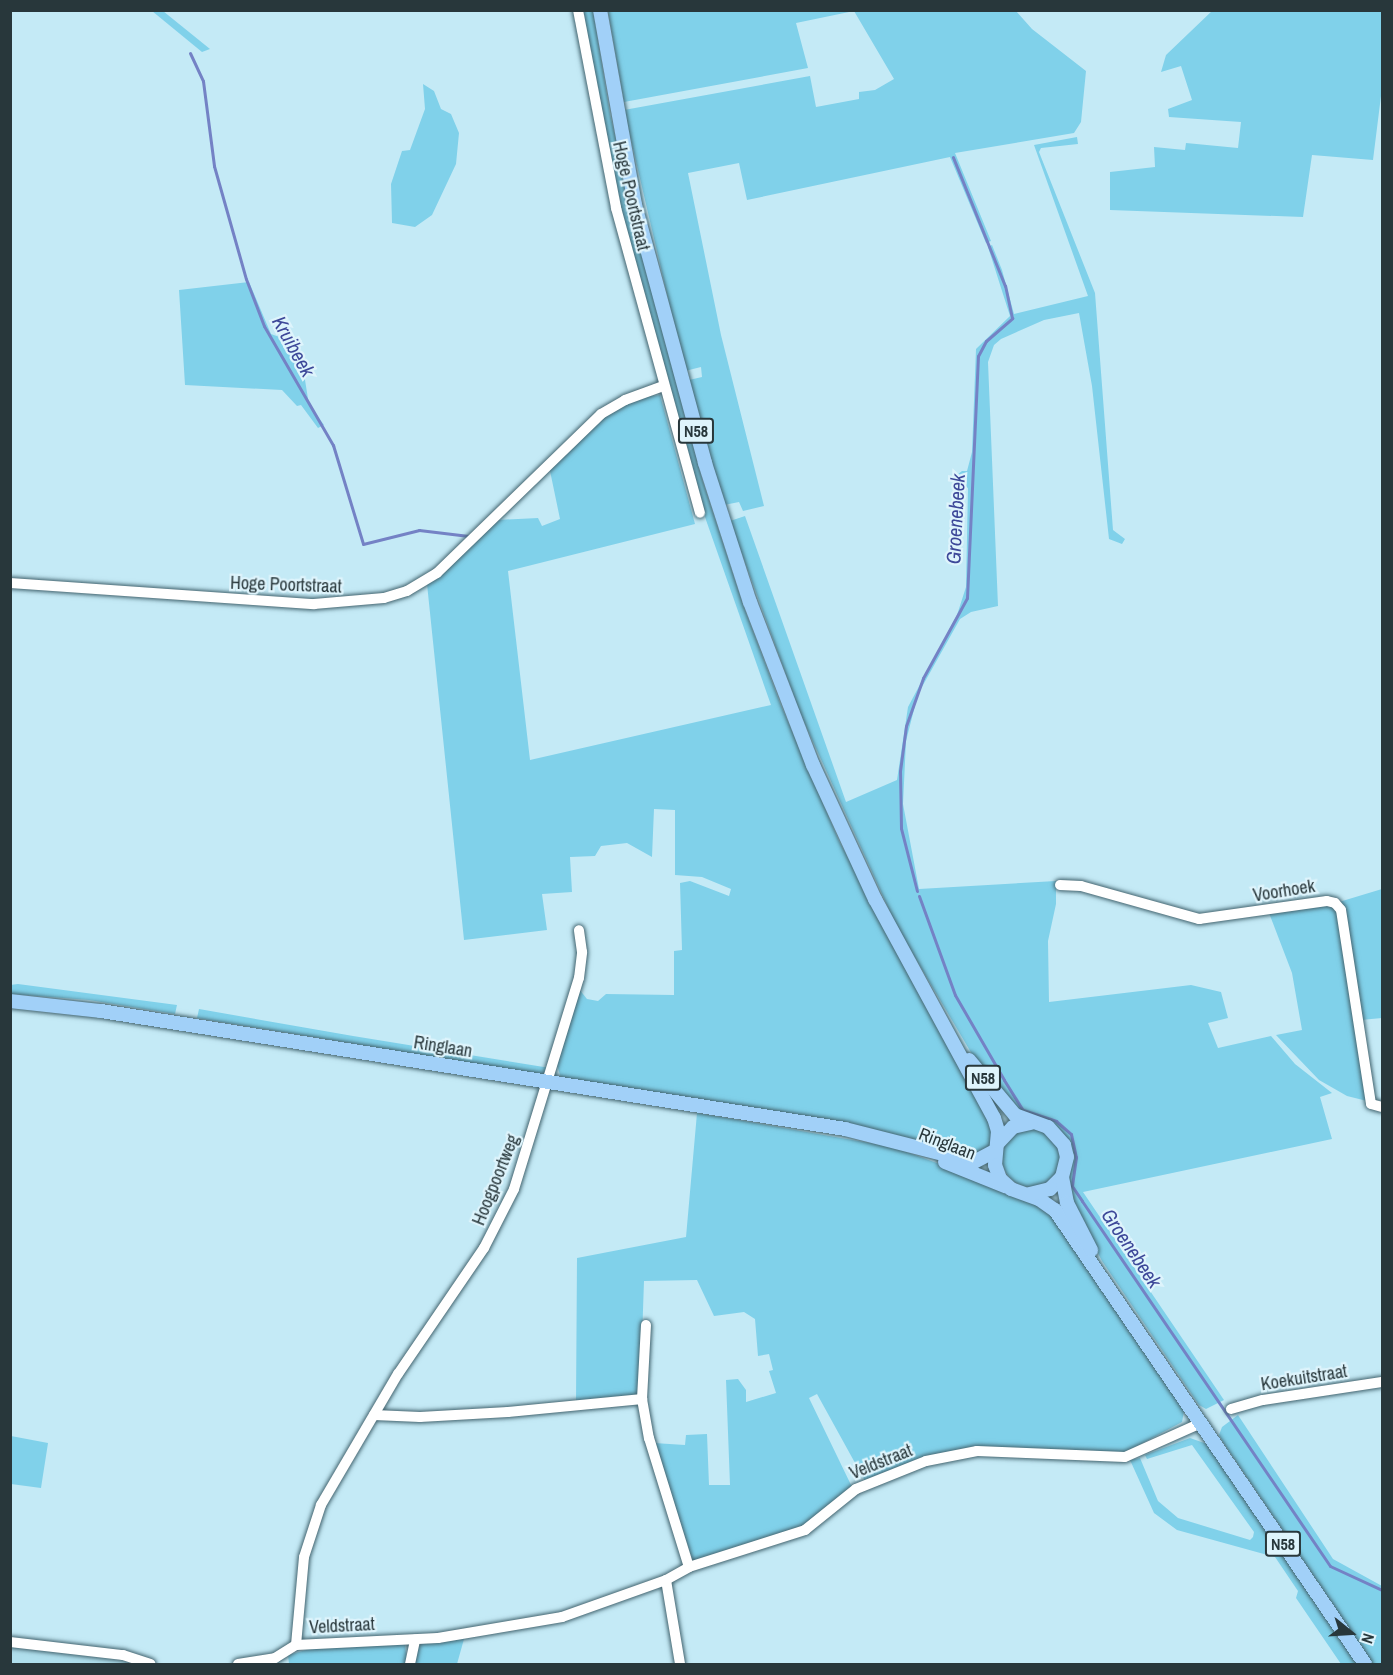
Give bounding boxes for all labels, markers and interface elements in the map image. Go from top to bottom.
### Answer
street label: Hoge Poortstraat [608,139,654,253]
water label: Kruibeek [268,311,320,381]
road number: N58 [676,418,716,444]
water label: Groenebeek [941,473,969,565]
street label: Hoge Poortstraat [230,572,342,598]
street label: Voorhoek [1252,875,1316,907]
street label: Ringlaan [412,1032,474,1062]
road number: N58 [964,1065,1002,1091]
street label: Ringlaan [916,1123,978,1165]
street label: Hoogpoortweg [468,1131,524,1229]
water label: Groenebeek [1097,1204,1167,1292]
street label: Koekuitstraat [1259,1361,1349,1395]
street label: Veldstraat [847,1440,915,1484]
road number: N58 [1264,1531,1302,1557]
north arrow [1321,1603,1381,1663]
street label: Veldstraat [309,1613,375,1639]
text: N [1356,1631,1380,1646]

